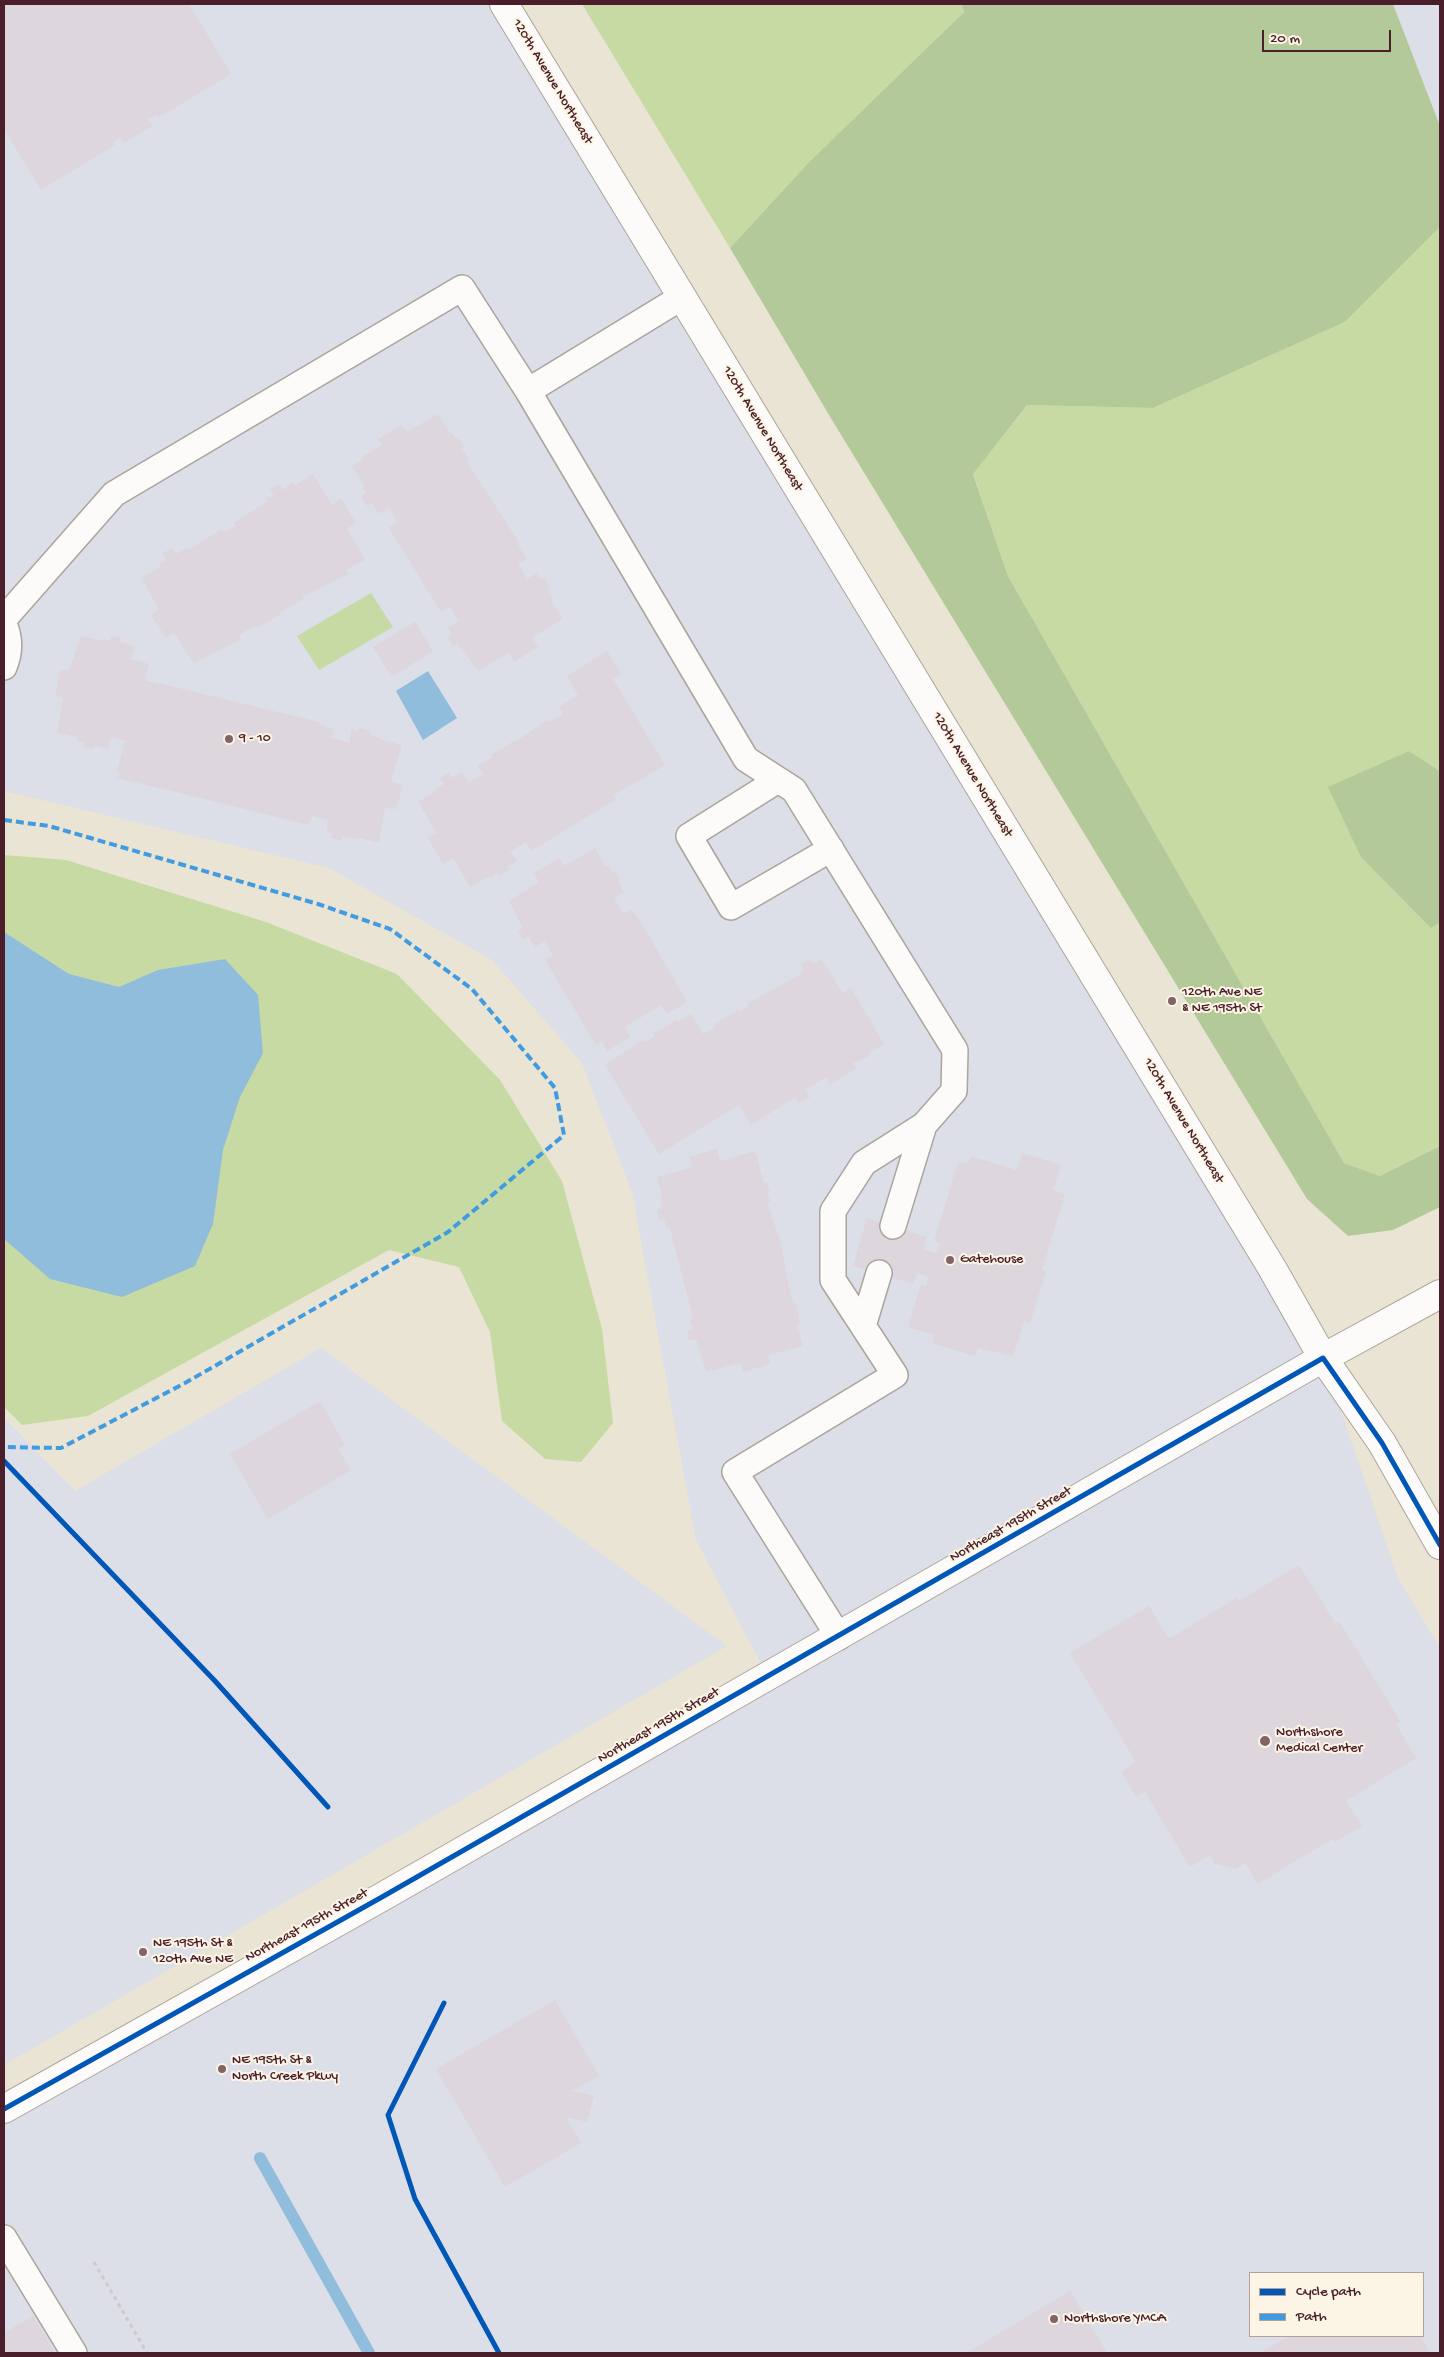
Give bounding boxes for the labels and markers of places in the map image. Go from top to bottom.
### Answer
place label: 9 - 10 [239,731,271,747]
marker: 9 - 10 [223,733,235,745]
place label: 120th Ave NE & NE 195th St [1182,985,1262,1018]
marker: 120th Ave NE & NE 195th St [1166,995,1178,1007]
place label: Gatehouse [960,1252,1023,1268]
marker: Gatehouse [944,1254,956,1266]
place label: Northshore Medical Center [1276,1725,1362,1758]
marker: Northshore Medical Center [1258,1734,1272,1748]
place label: NE 195th St & 120th Ave NE [153,1936,233,1968]
marker: NE 195th St & 120th Ave NE [137,1946,149,1958]
place label: NE 195th St & North Creek Pkwy [232,2053,338,2086]
marker: NE 195th St & North Creek Pkwy [216,2063,228,2075]
place label: Northshore YMCA [1064,2311,1166,2327]
marker: Northshore YMCA [1048,2313,1060,2325]

